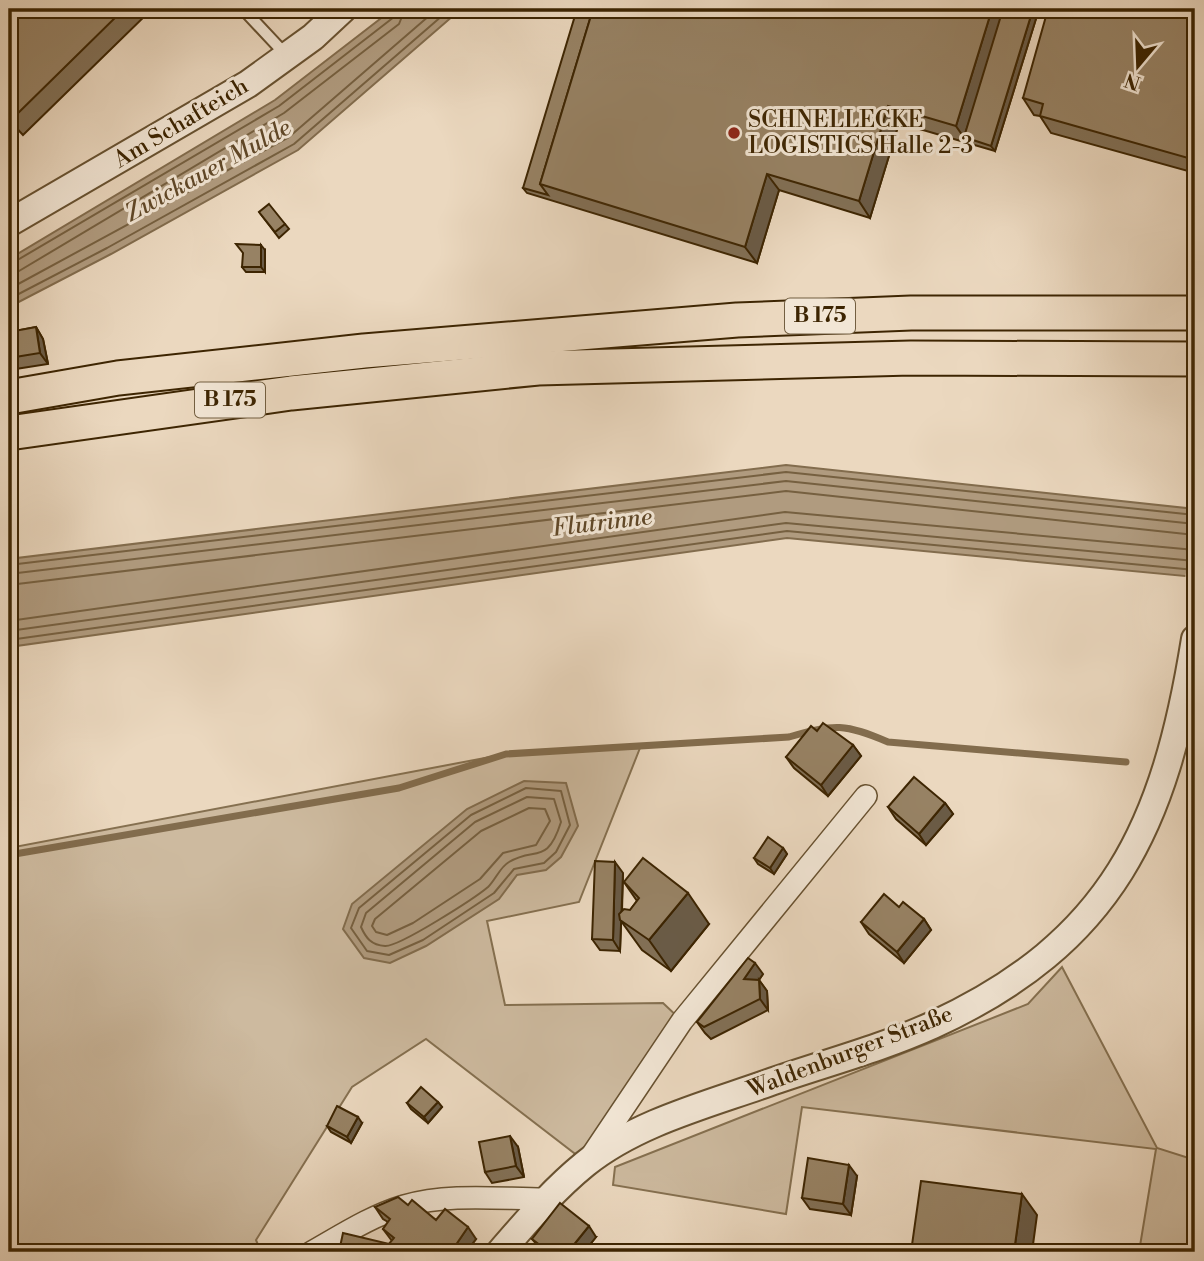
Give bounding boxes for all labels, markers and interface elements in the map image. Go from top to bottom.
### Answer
north arrow [1102,32,1172,102]
text: N [1122,67,1144,95]
street label: Am Schafteich [108,72,254,175]
place label: SCHNELLECKE LOGISTICS Halle 2-3 [748,106,973,160]
water label: Zwickauer Mulde [120,113,296,229]
marker: SCHNELLECKE LOGISTICS Halle 2-3 [726,125,742,141]
road number: B 175 [785,298,855,334]
road number: B 175 [195,382,265,418]
water label: Flutrinne [550,502,654,544]
street label: Waldenburger Straße [743,1000,957,1104]

